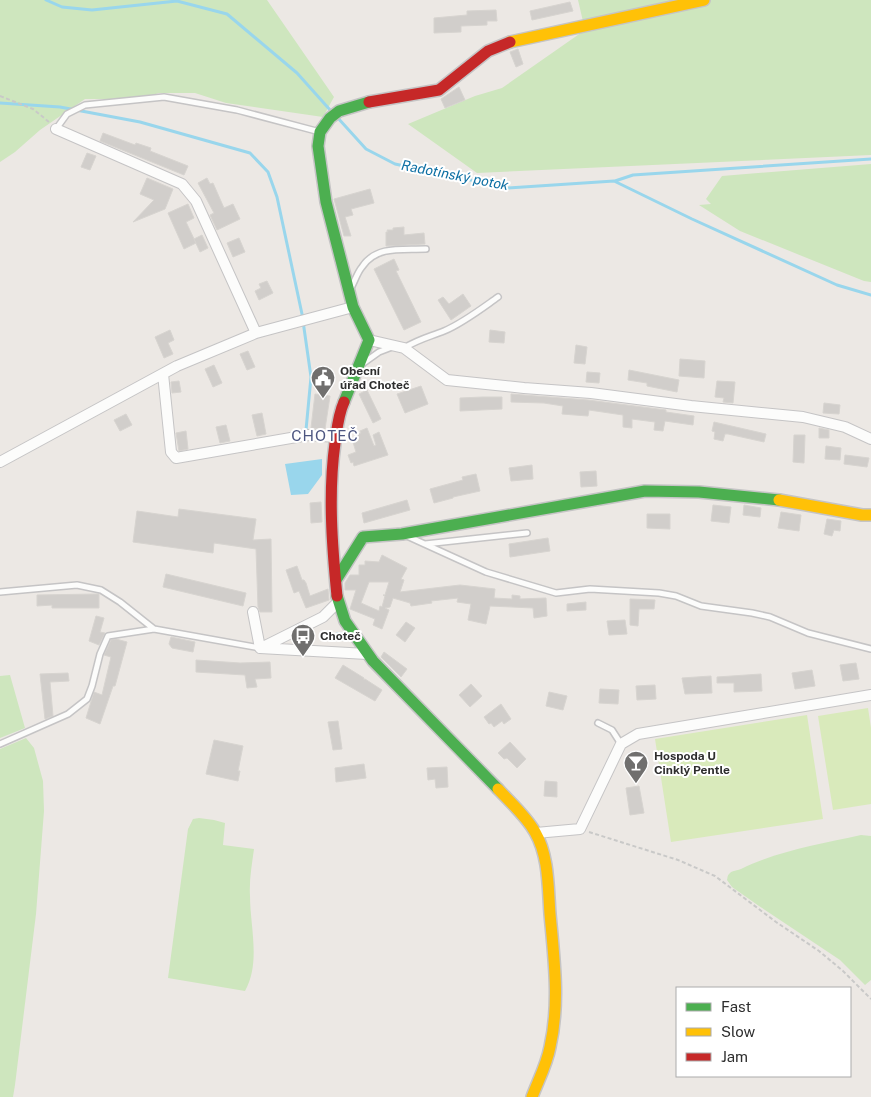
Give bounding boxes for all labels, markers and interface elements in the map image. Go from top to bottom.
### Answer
water label: Radotínský potok [400,157,510,193]
place label: Obecní úřad Choteč [340,364,410,392]
public building icon: Obecní úřad Choteč [310,365,336,399]
district label: CHOTEČ [291,427,359,444]
bus stop icon: Choteč [290,623,316,657]
place label: Choteč [320,629,361,643]
place label: Hospoda U Cinklý Pentle [654,749,730,777]
bar icon: Hospoda U Cinklý Pentle [623,750,649,784]
legend [676,987,851,1077]
text: Fast [721,998,751,1015]
text: Slow [721,1023,756,1040]
text: Jam [721,1048,748,1065]

